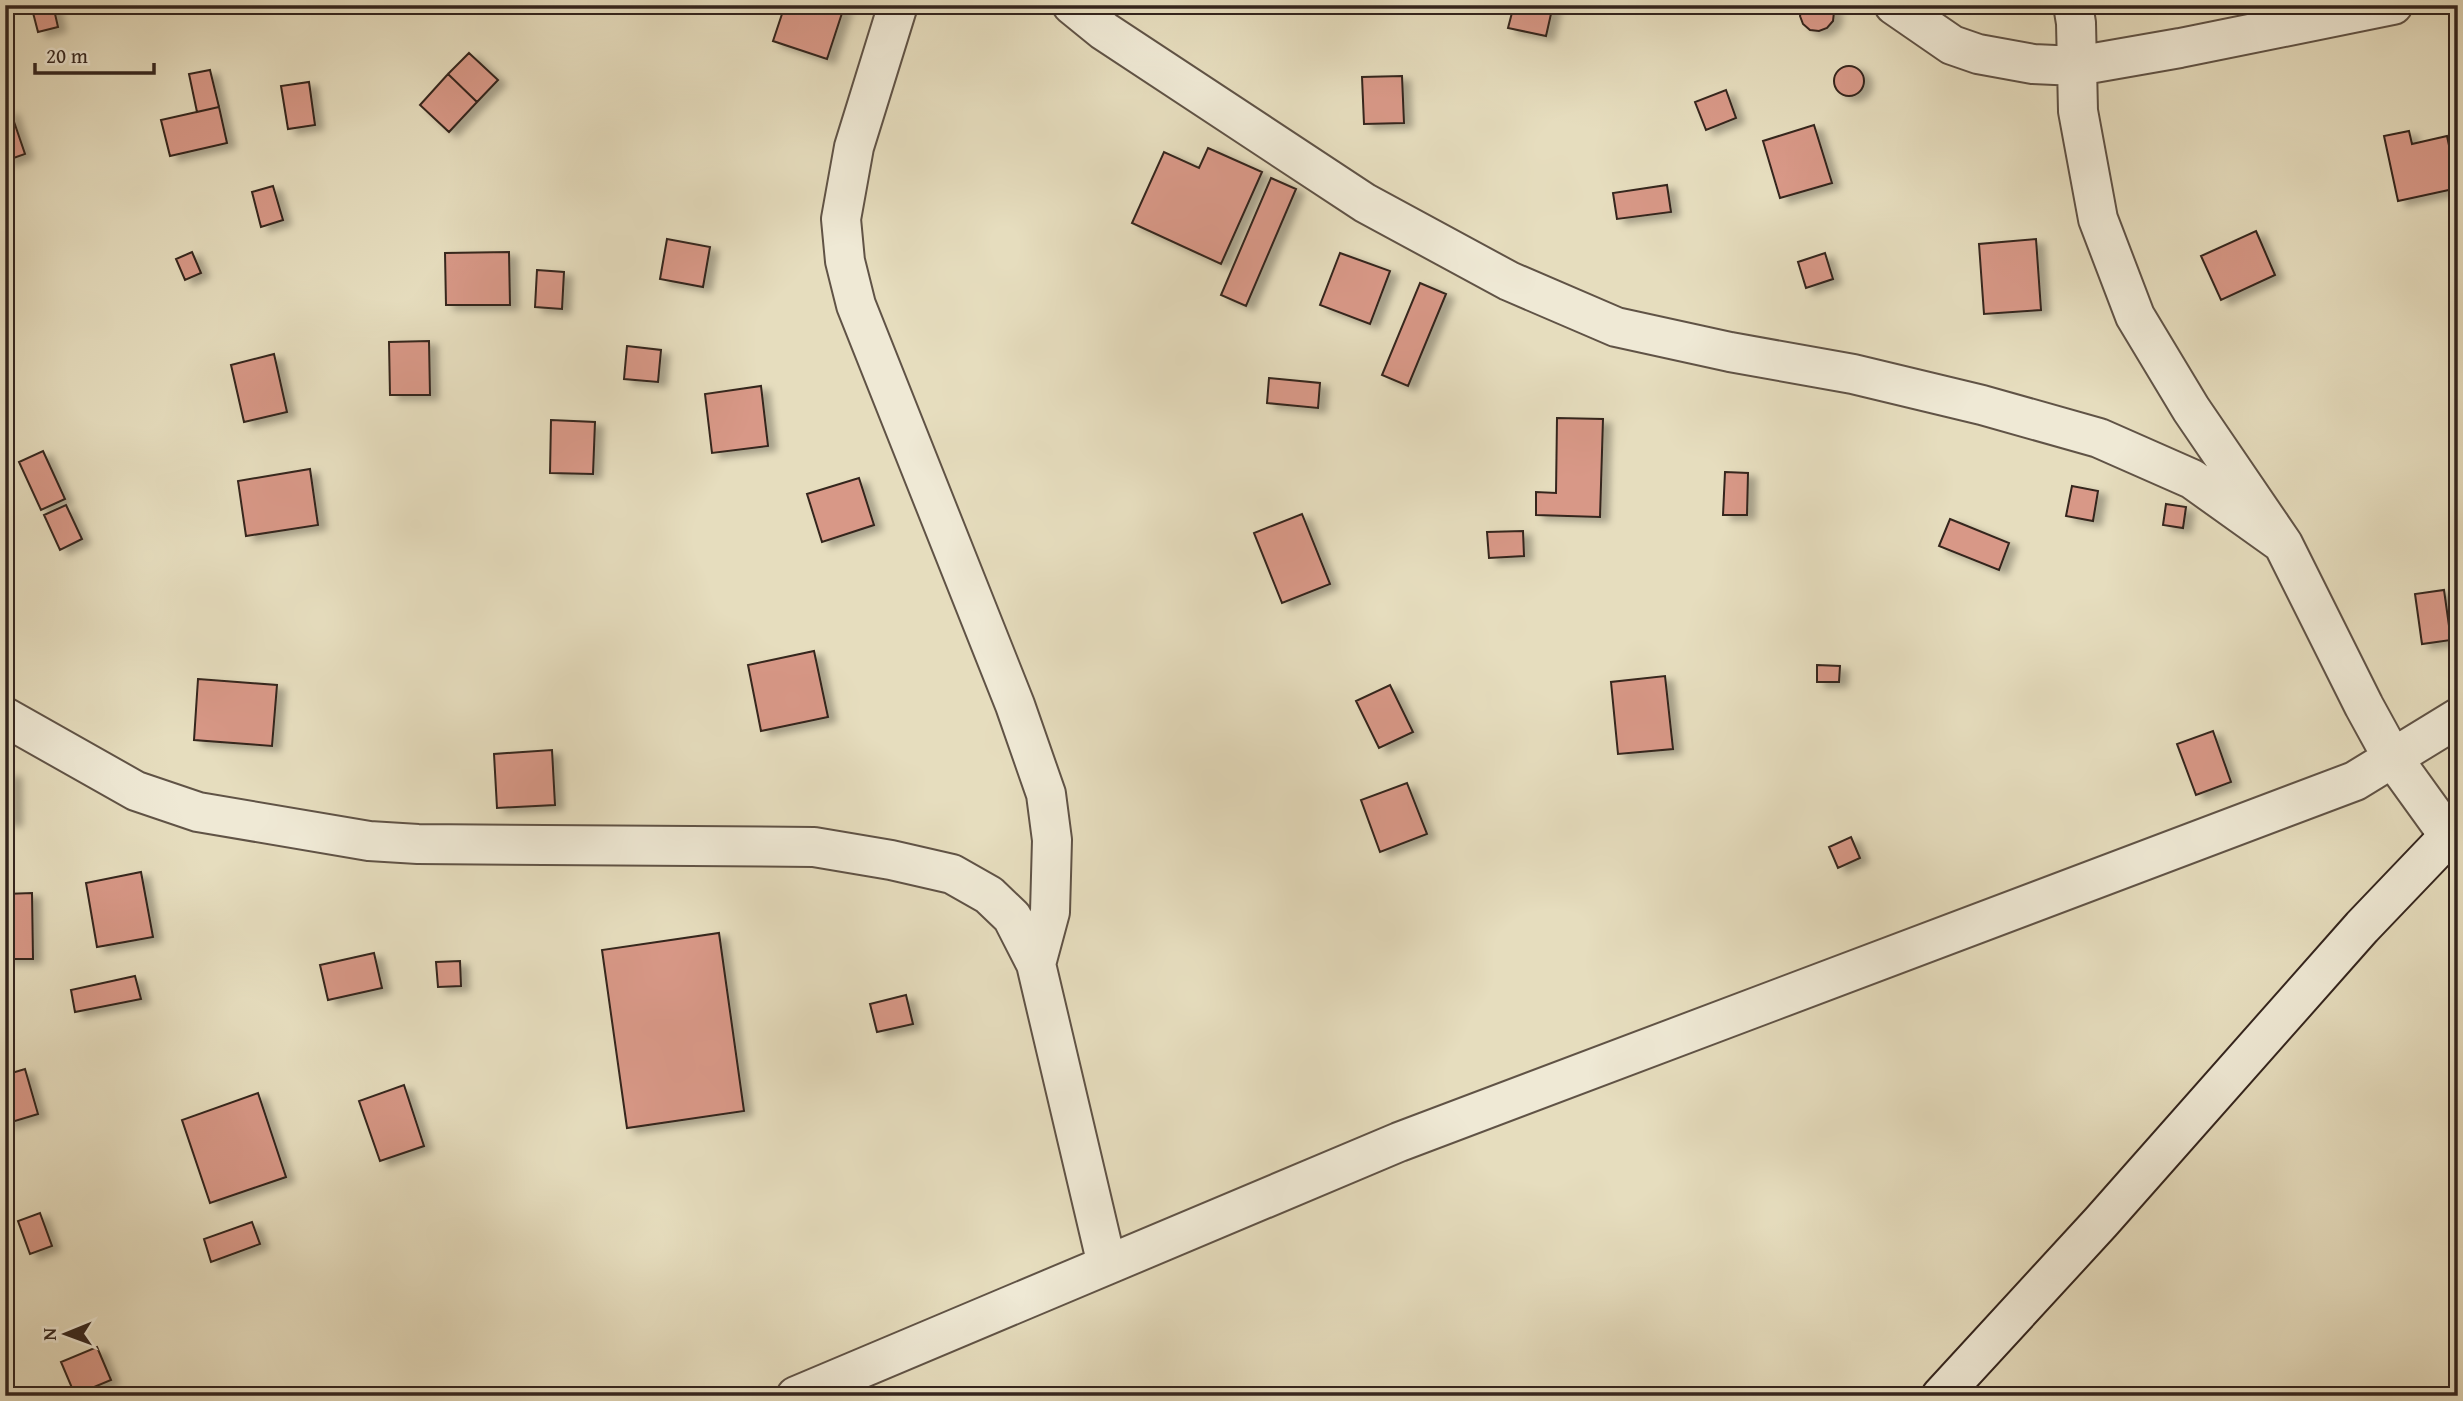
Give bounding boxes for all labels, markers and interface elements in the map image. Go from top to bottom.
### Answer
scale bar [35,32,154,76]
text: 20 m [46,40,88,71]
north arrow [32,1300,102,1370]
text: N [35,1327,63,1341]

